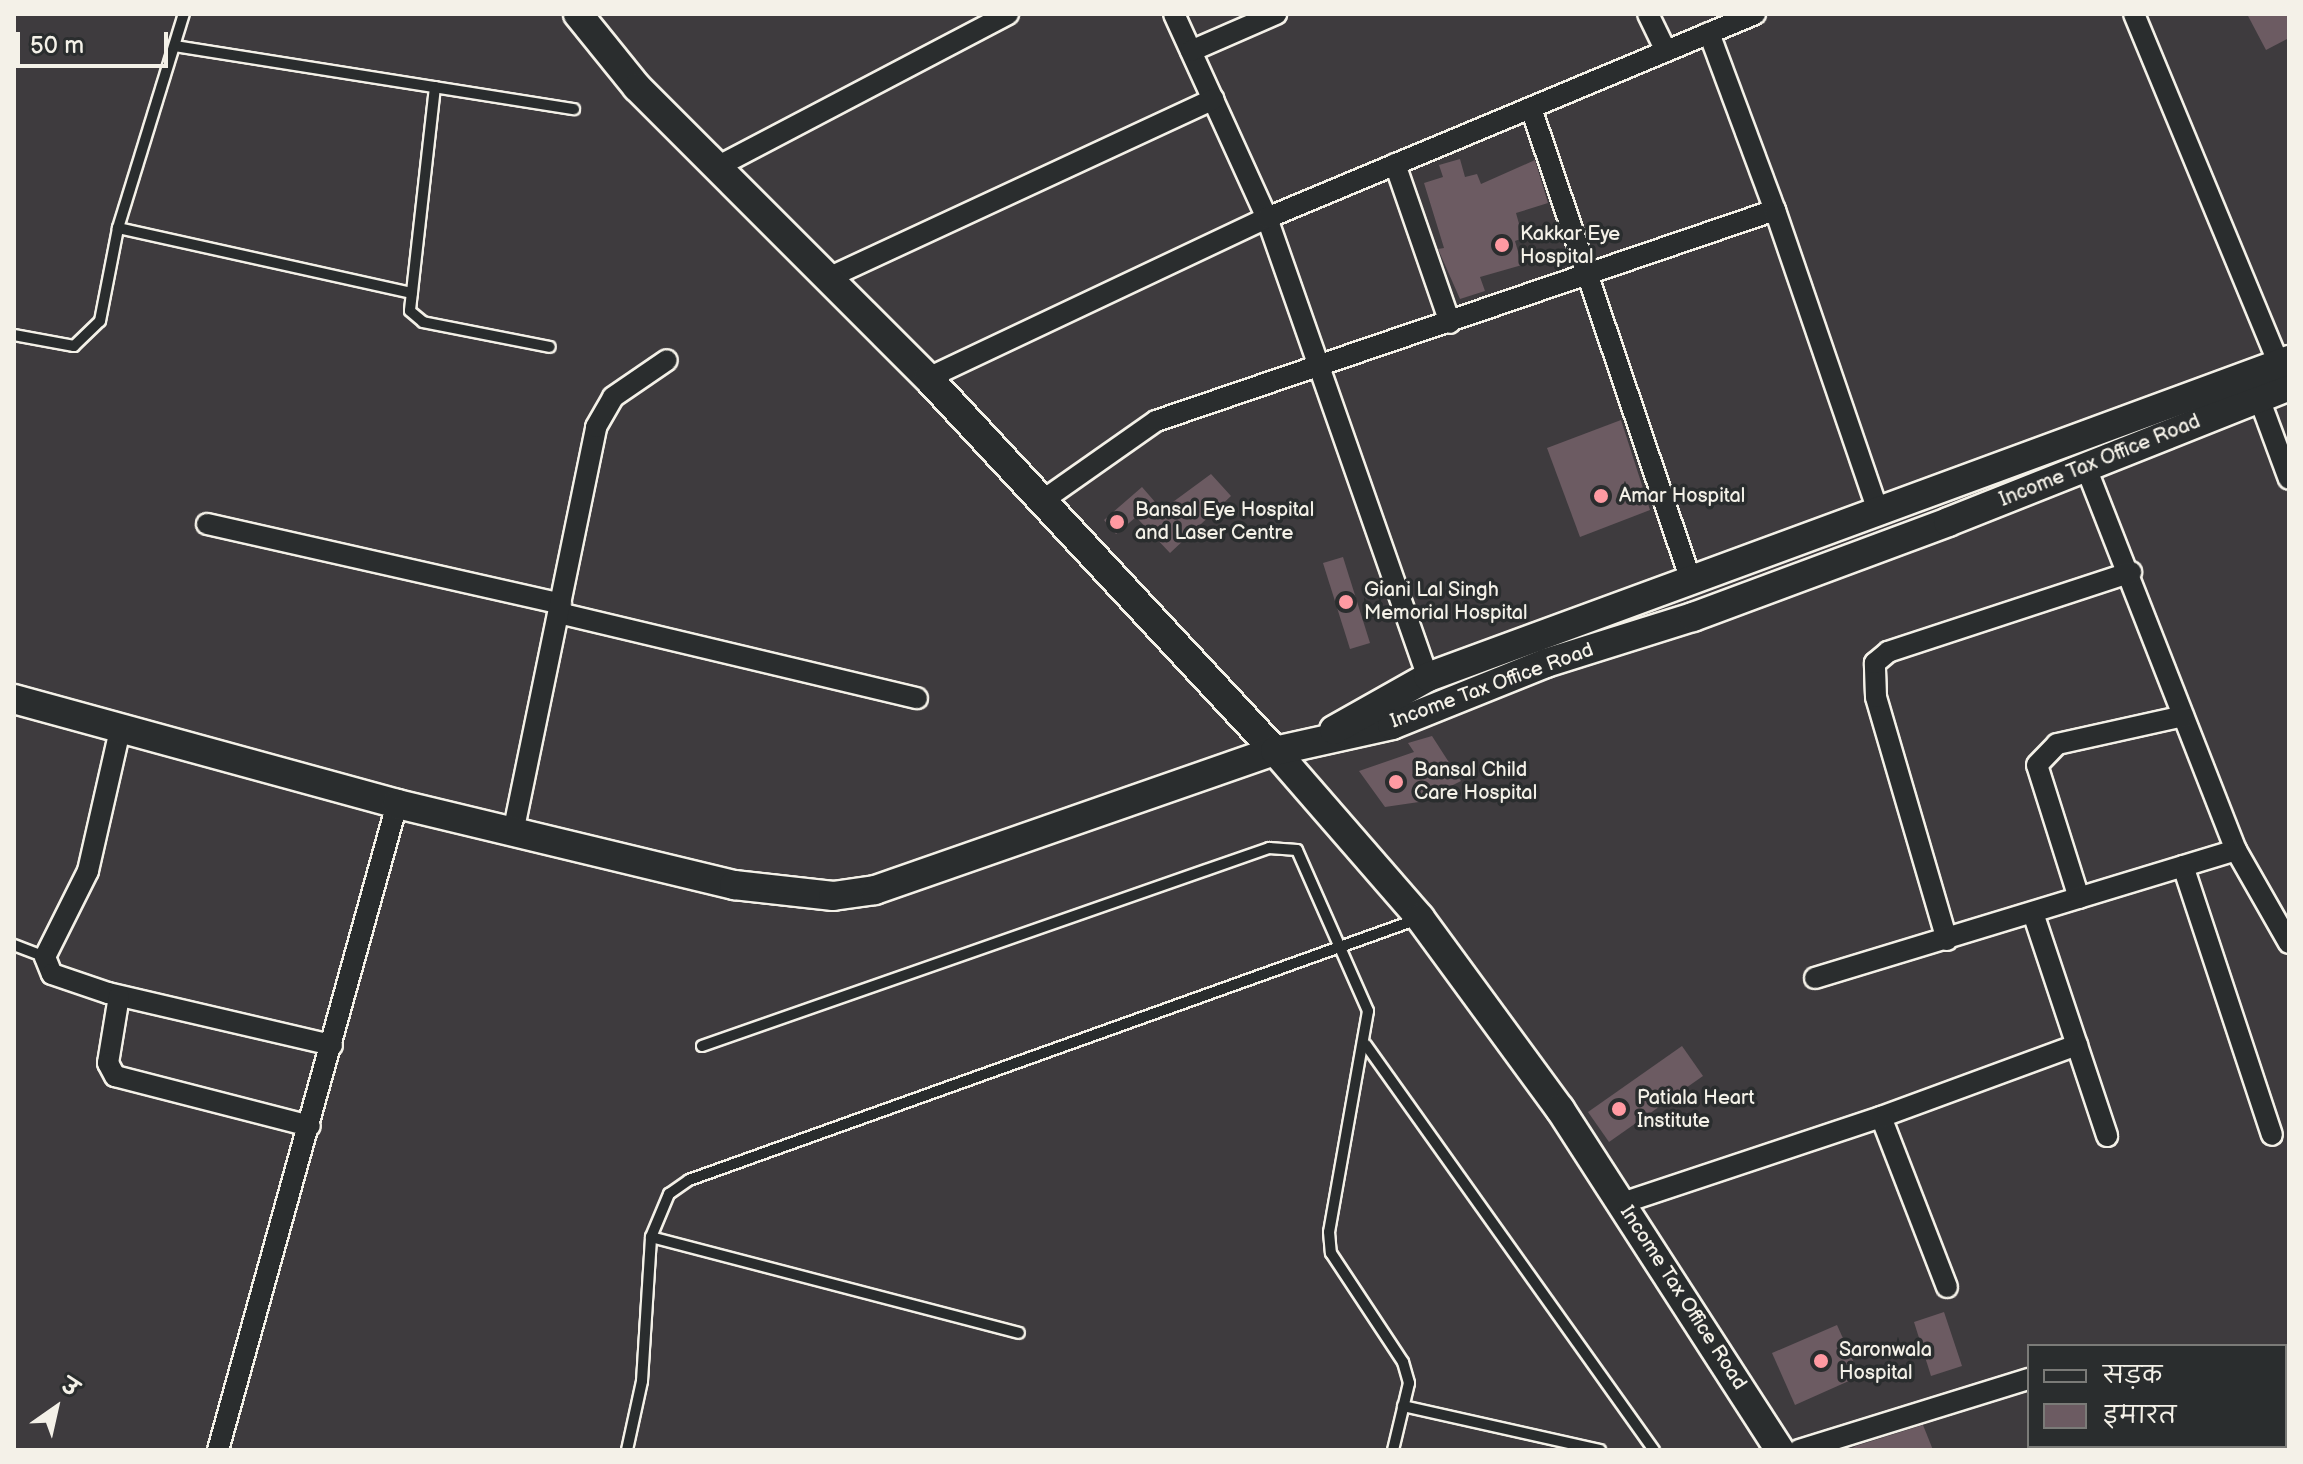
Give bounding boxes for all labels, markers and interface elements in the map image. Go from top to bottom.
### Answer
scale bar [20,16,172,66]
text: 50 m [30,31,84,60]
place label: Kakkar Eye Hospital [1520,222,1620,269]
marker: Kakkar Eye Hospital [1491,234,1513,256]
street label: Income Tax Office Road [1996,410,2204,512]
place label: Amar Hospital [1619,484,1745,508]
marker: Amar Hospital [1590,485,1612,507]
place label: Bansal Eye Hospital and Laser Centre [1135,498,1314,545]
marker: Bansal Eye Hospital and Laser Centre [1106,511,1128,533]
place label: Giani Lal Singh Memorial Hospital [1364,578,1528,625]
marker: Giani Lal Singh Memorial Hospital [1335,591,1357,613]
street label: Income Tax Office Road [1387,638,1597,734]
place label: Bansal Child Care Hospital [1414,758,1537,805]
marker: Bansal Child Care Hospital [1385,771,1407,793]
place label: Patiala Heart Institute [1637,1086,1755,1133]
marker: Patiala Heart Institute [1608,1098,1630,1120]
street label: Income Tax Office Road [1614,1201,1752,1395]
place label: Saronwala Hospital [1839,1338,1932,1385]
legend [2027,1344,2287,1448]
marker: Saronwala Hospital [1810,1350,1832,1372]
text: सड़क [2103,1361,2162,1390]
north arrow [16,1368,96,1448]
text: उ [56,1372,83,1403]
text: इमारत [2103,1401,2176,1430]

